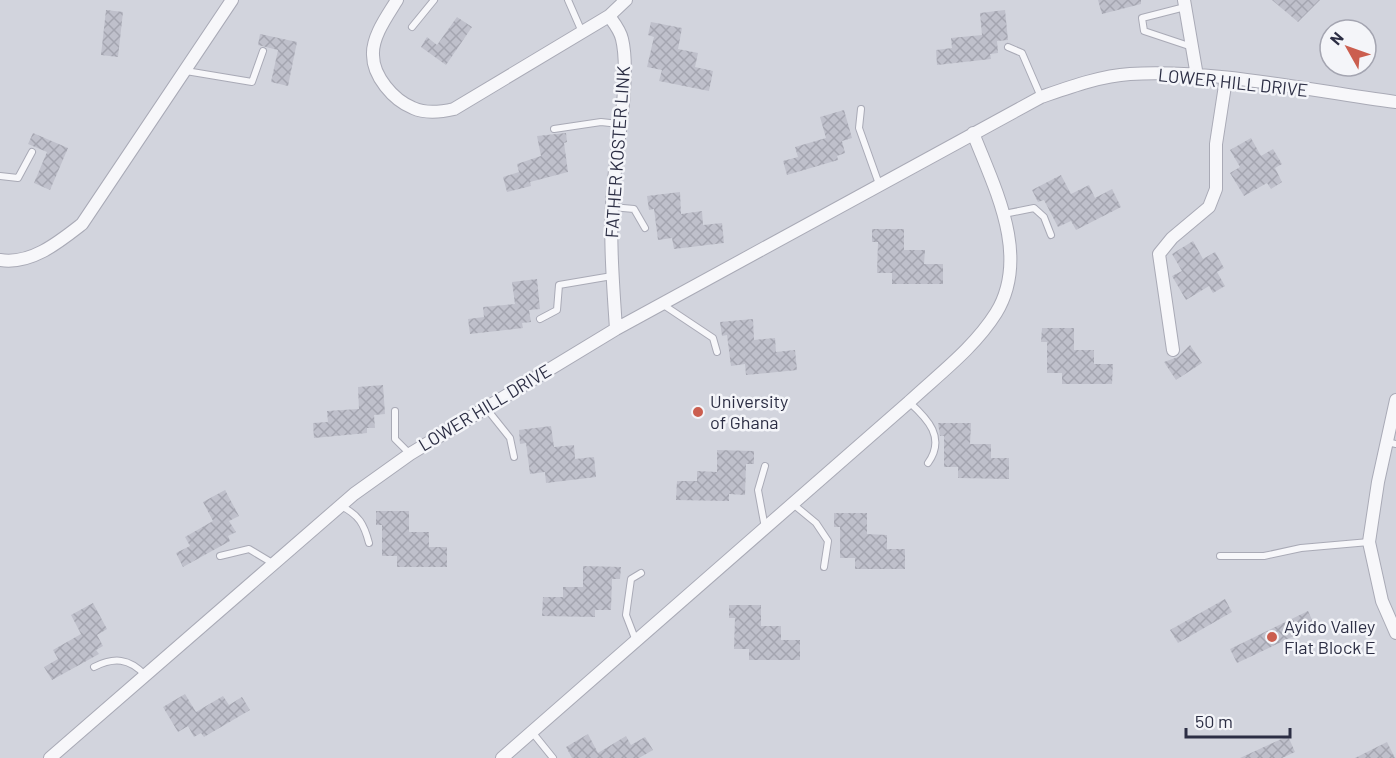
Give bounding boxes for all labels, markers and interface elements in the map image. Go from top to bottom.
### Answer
north arrow [1318,18,1378,78]
text: N [1325,28,1347,48]
street label: LOWER HILL DRIVE [1157,63,1309,101]
street label: FATHER KOSTER LINK [600,65,634,239]
street label: LOWER HILL DRIVE [414,359,555,455]
place label: University of Ghana [710,390,788,433]
marker: University of Ghana [691,405,705,419]
place label: Ayido Valley Flat Block E [1284,615,1376,658]
marker: Ayido Valley Flat Block E [1265,630,1279,644]
scale bar [1186,701,1290,739]
text: 50 m [1195,710,1233,732]

